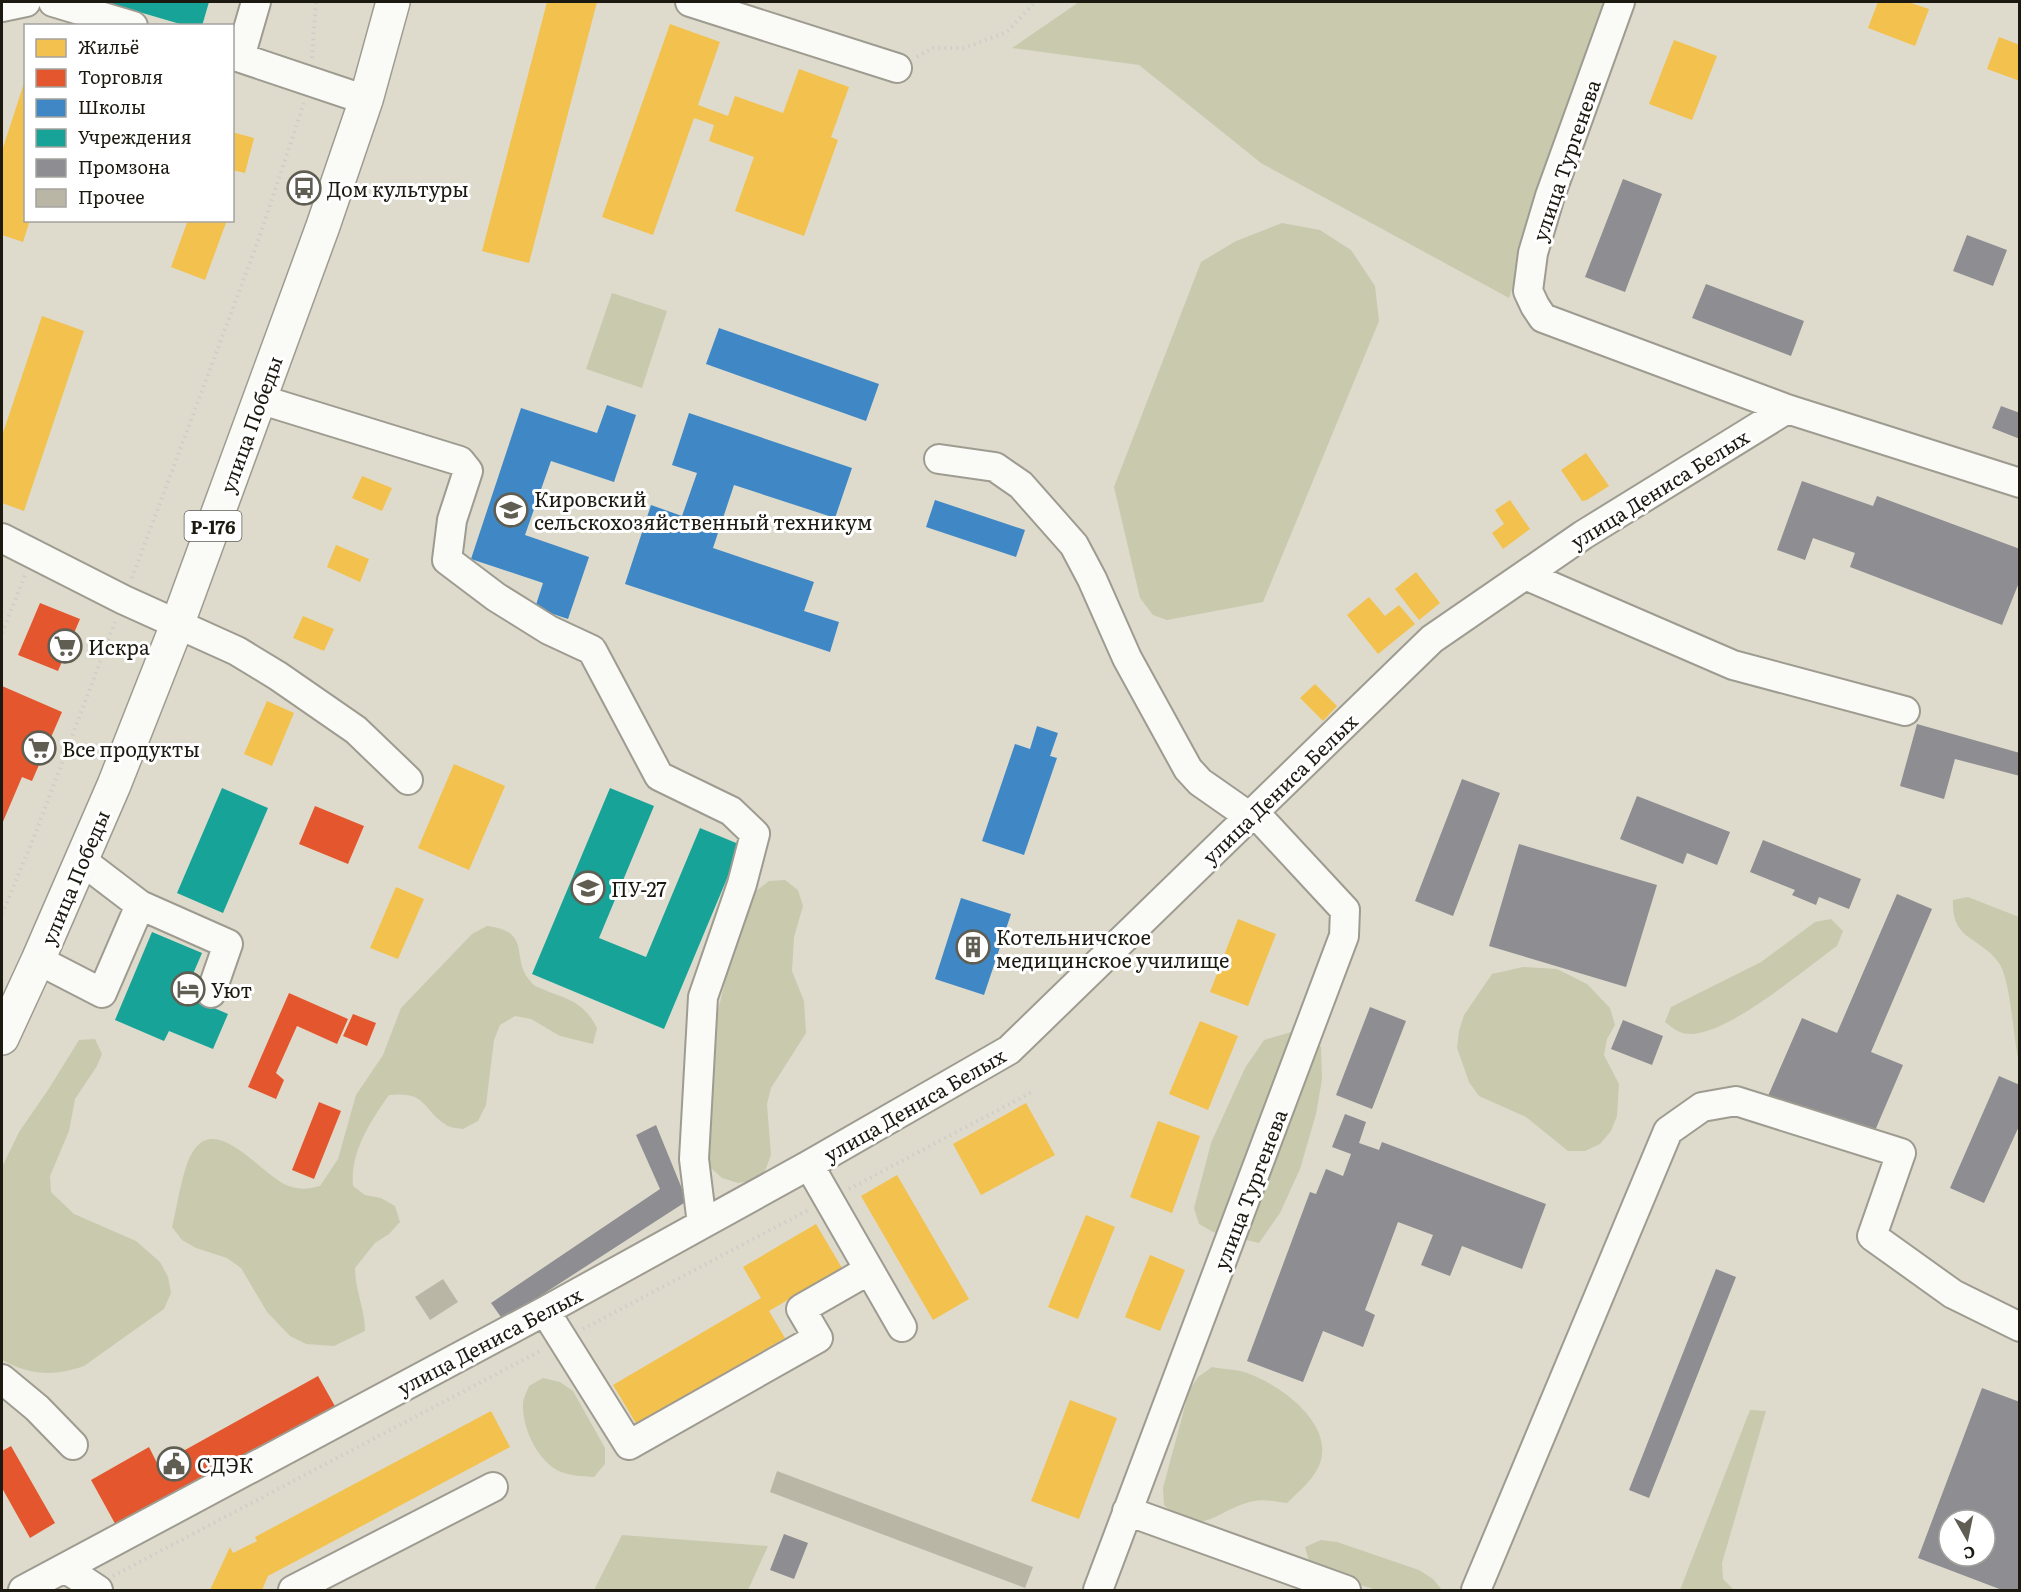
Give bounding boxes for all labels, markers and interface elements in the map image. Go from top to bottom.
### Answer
legend [24,24,234,222]
text: Жильё [78,33,139,60]
text: Торговля [78,63,163,90]
street label: улица Тургенева [1523,75,1607,245]
text: Школы [78,93,146,120]
text: Учреждения [78,123,191,150]
text: Промзона [78,153,170,180]
bus stop icon: Дом культуры [286,170,322,206]
place label: Дом культуры [327,173,469,203]
text: Прочее [78,183,145,210]
street label: улица Победы [211,351,289,497]
street label: улица Дениса Белых [1564,420,1755,555]
place label: Кировский сельскохозяйственный техникум [534,483,872,536]
school or university icon: Кировский сельскохозяйственный техникум [493,492,529,528]
road number: Р-176 [184,511,242,541]
supermarket icon: Искра [47,628,83,664]
place label: Искра [88,631,150,661]
street label: улица Дениса Белых [1195,705,1364,870]
supermarket icon: Все продукты [21,730,57,766]
place label: Все продукты [62,733,200,763]
street label: улица Победы [32,805,116,949]
school or university icon: ПУ-27 [570,870,606,906]
place label: ПУ-27 [611,873,667,903]
place label: Котельничское медицинское училище [996,921,1229,974]
building icon: Котельничское медицинское училище [955,929,991,965]
hotel icon: Уют [170,971,206,1007]
place label: Уют [211,974,253,1004]
street label: улица Дениса Белых [817,1039,1011,1168]
street label: улица Тургенева [1205,1104,1293,1274]
street label: улица Дениса Белых [391,1278,587,1402]
public building icon: СДЭК [156,1446,192,1482]
place label: СДЭК [197,1449,254,1479]
north arrow [1937,1508,1997,1568]
text: С [1962,1541,1977,1567]

